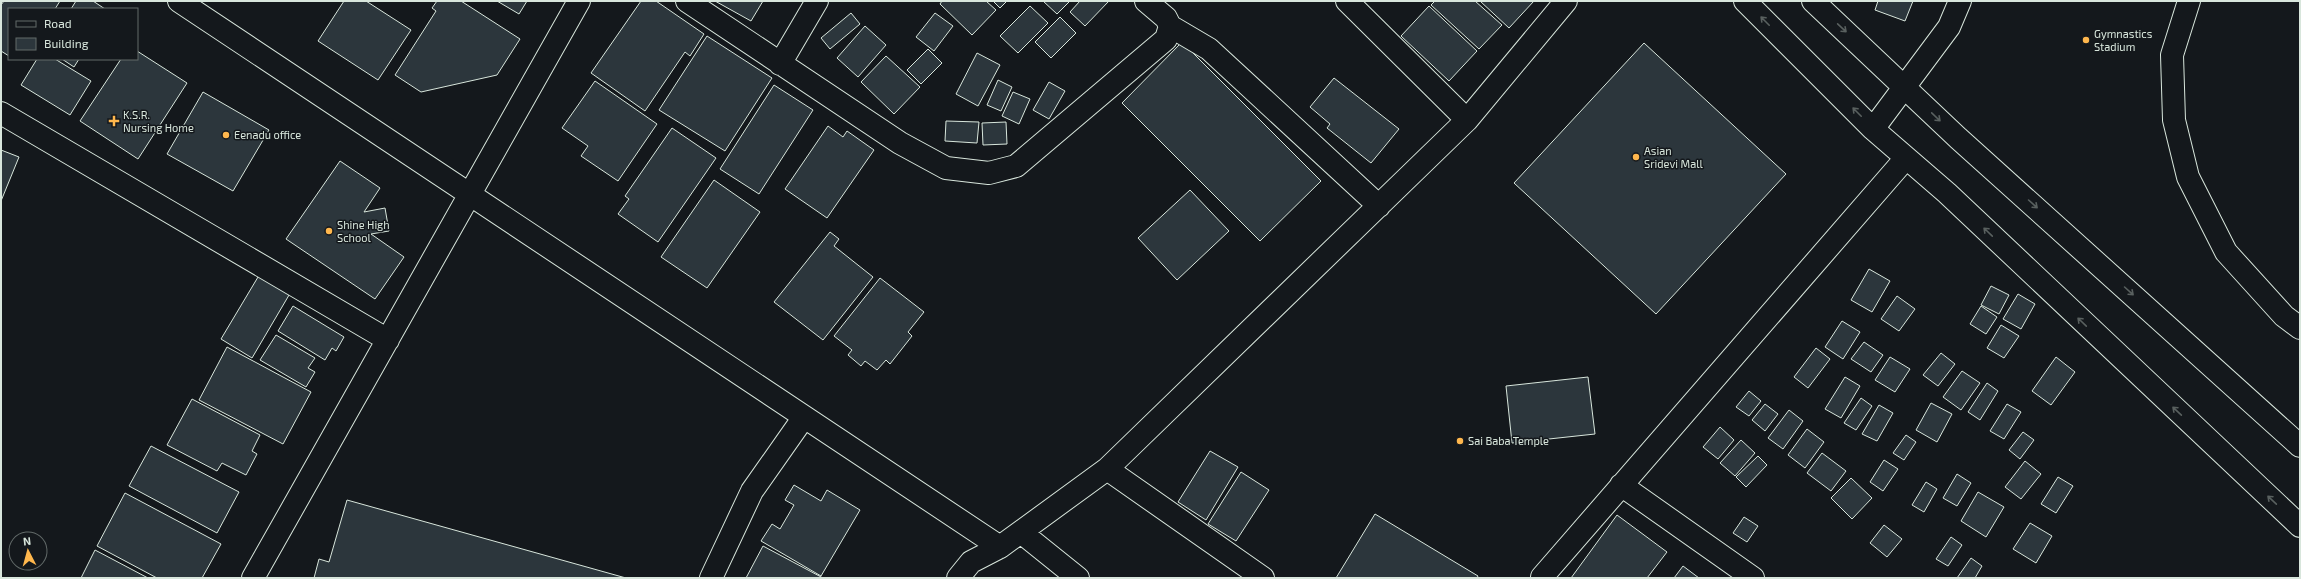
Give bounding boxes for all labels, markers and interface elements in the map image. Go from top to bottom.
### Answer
legend [8,8,138,60]
text: Road [44,16,72,30]
one-way arrow [1760,16,1770,26]
one-way arrow [1837,23,1847,32]
place label: Gymnastics Stadium [2094,27,2153,53]
marker: Gymnastics Stadium [2081,35,2091,45]
text: Building [44,36,89,50]
one-way arrow [1852,107,1862,117]
place label: K.S.R. Nursing Home [123,108,194,134]
one-way arrow [1931,112,1941,121]
marker: K.S.R. Nursing Home [108,115,120,127]
place label: Eenadu office [234,128,301,141]
marker: Eenadu office [221,130,231,140]
place label: Asian Sridevi Mall [1644,144,1703,170]
marker: Asian Sridevi Mall [1631,152,1641,162]
one-way arrow [2028,199,2038,208]
place label: Shine High School [337,218,390,244]
marker: Shine High School [324,226,334,236]
one-way arrow [1983,227,1993,237]
one-way arrow [2124,286,2134,296]
one-way arrow [2077,317,2087,327]
one-way arrow [2172,407,2182,416]
place label: Sai Baba Temple [1468,434,1549,447]
marker: Sai Baba Temple [1455,436,1465,446]
one-way arrow [2267,496,2277,505]
north arrow [8,531,48,571]
text: N [22,534,32,547]

